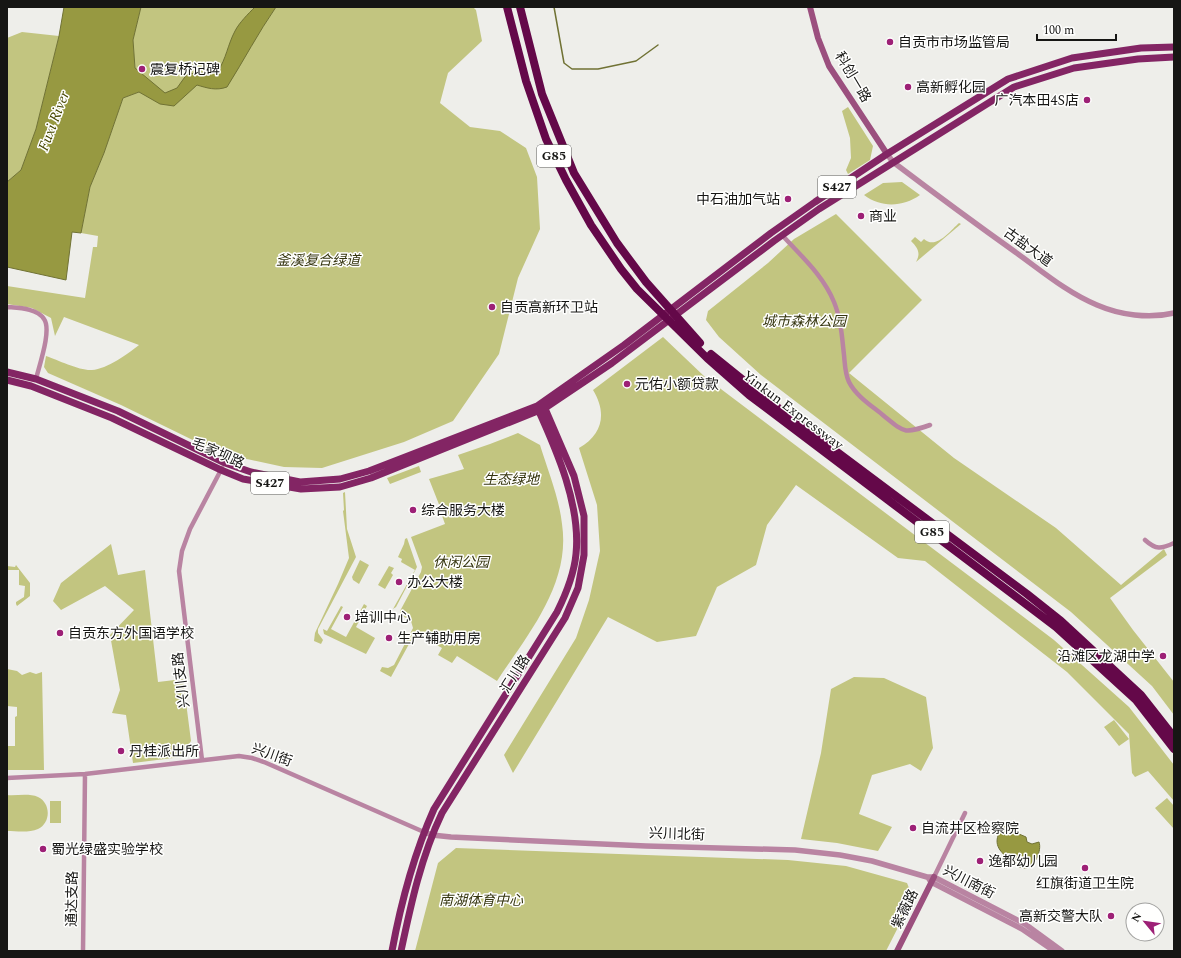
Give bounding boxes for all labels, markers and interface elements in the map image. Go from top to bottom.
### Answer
scale bar [1037,16,1116,42]
text: 100 m [1043,21,1074,40]
place label: 自贡市市场监管局 [898,32,1010,53]
marker: 自贡市市场监管局 [885,37,895,47]
street label: 科创一路 [830,48,876,106]
place label: 震复桥记碑 [150,59,220,80]
marker: 震复桥记碑 [137,64,147,74]
place label: 高新孵化园 [916,77,986,98]
marker: 高新孵化园 [903,82,913,92]
water label: Fuxi River [32,87,76,154]
place label: 广汽本田4S店 [995,90,1079,111]
marker: 广汽本田4S店 [1082,95,1092,105]
road number: G85 [537,145,571,167]
road number: S427 [818,176,856,198]
place label: 中石油加气站 [696,189,780,210]
marker: 中石油加气站 [783,194,793,204]
place label: 商业 [869,206,897,227]
marker: 商业 [856,211,866,221]
street label: 古盐大道 [999,222,1057,272]
park label: 釜溪复合绿道 [276,250,362,271]
place label: 自贡高新环卫站 [500,297,598,318]
marker: 自贡高新环卫站 [487,302,497,312]
park label: 城市森林公园 [762,311,848,332]
street label: Yinkun Expressway [738,365,849,456]
place label: 元佑小额贷款 [635,374,719,395]
marker: 元佑小额贷款 [622,379,632,389]
street label: 毛家坝路 [188,432,248,474]
park label: 生态绿地 [483,469,541,490]
road number: S427 [251,472,289,494]
place label: 综合服务大楼 [421,500,505,521]
marker: 综合服务大楼 [408,505,418,515]
road number: G85 [915,521,949,543]
park label: 休闲公园 [433,552,491,573]
place label: 办公大楼 [407,572,463,593]
marker: 办公大楼 [394,577,404,587]
place label: 培训中心 [355,607,411,628]
marker: 培训中心 [342,612,352,622]
place label: 自贡东方外国语学校 [68,623,194,644]
marker: 自贡东方外国语学校 [55,628,65,638]
place label: 生产辅助用房 [397,628,481,649]
marker: 生产辅助用房 [384,633,394,643]
place label: 沿滩区龙湖中学 [1057,646,1155,667]
street label: 兴川支路 [167,651,195,709]
street label: 汇川路 [495,651,535,697]
marker: 沿滩区龙湖中学 [1158,651,1168,661]
street label: 兴川街 [249,738,295,772]
place label: 丹桂派出所 [129,741,199,762]
marker: 丹桂派出所 [116,746,126,756]
place label: 自流井区检察院 [921,818,1019,839]
street label: 兴川北街 [649,823,705,845]
marker: 自流井区检察院 [908,823,918,833]
place label: 蜀光绿盛实验学校 [51,839,163,860]
marker: 蜀光绿盛实验学校 [38,844,48,854]
place label: 逸都幼儿园 [988,851,1058,872]
marker: 逸都幼儿园 [975,856,985,866]
street label: 兴川南街 [939,860,999,904]
marker: 红旗街道卫生院 [1080,863,1090,873]
street label: 通达支路 [61,871,83,927]
place label: 红旗街道卫生院 [1036,873,1134,894]
street label: 紫薇路 [886,886,924,932]
park label: 南湖体育中心 [439,890,524,911]
north arrow [1125,902,1165,942]
place label: 高新交警大队 [1019,906,1103,927]
text: N [1127,909,1146,925]
marker: 高新交警大队 [1106,911,1116,921]

